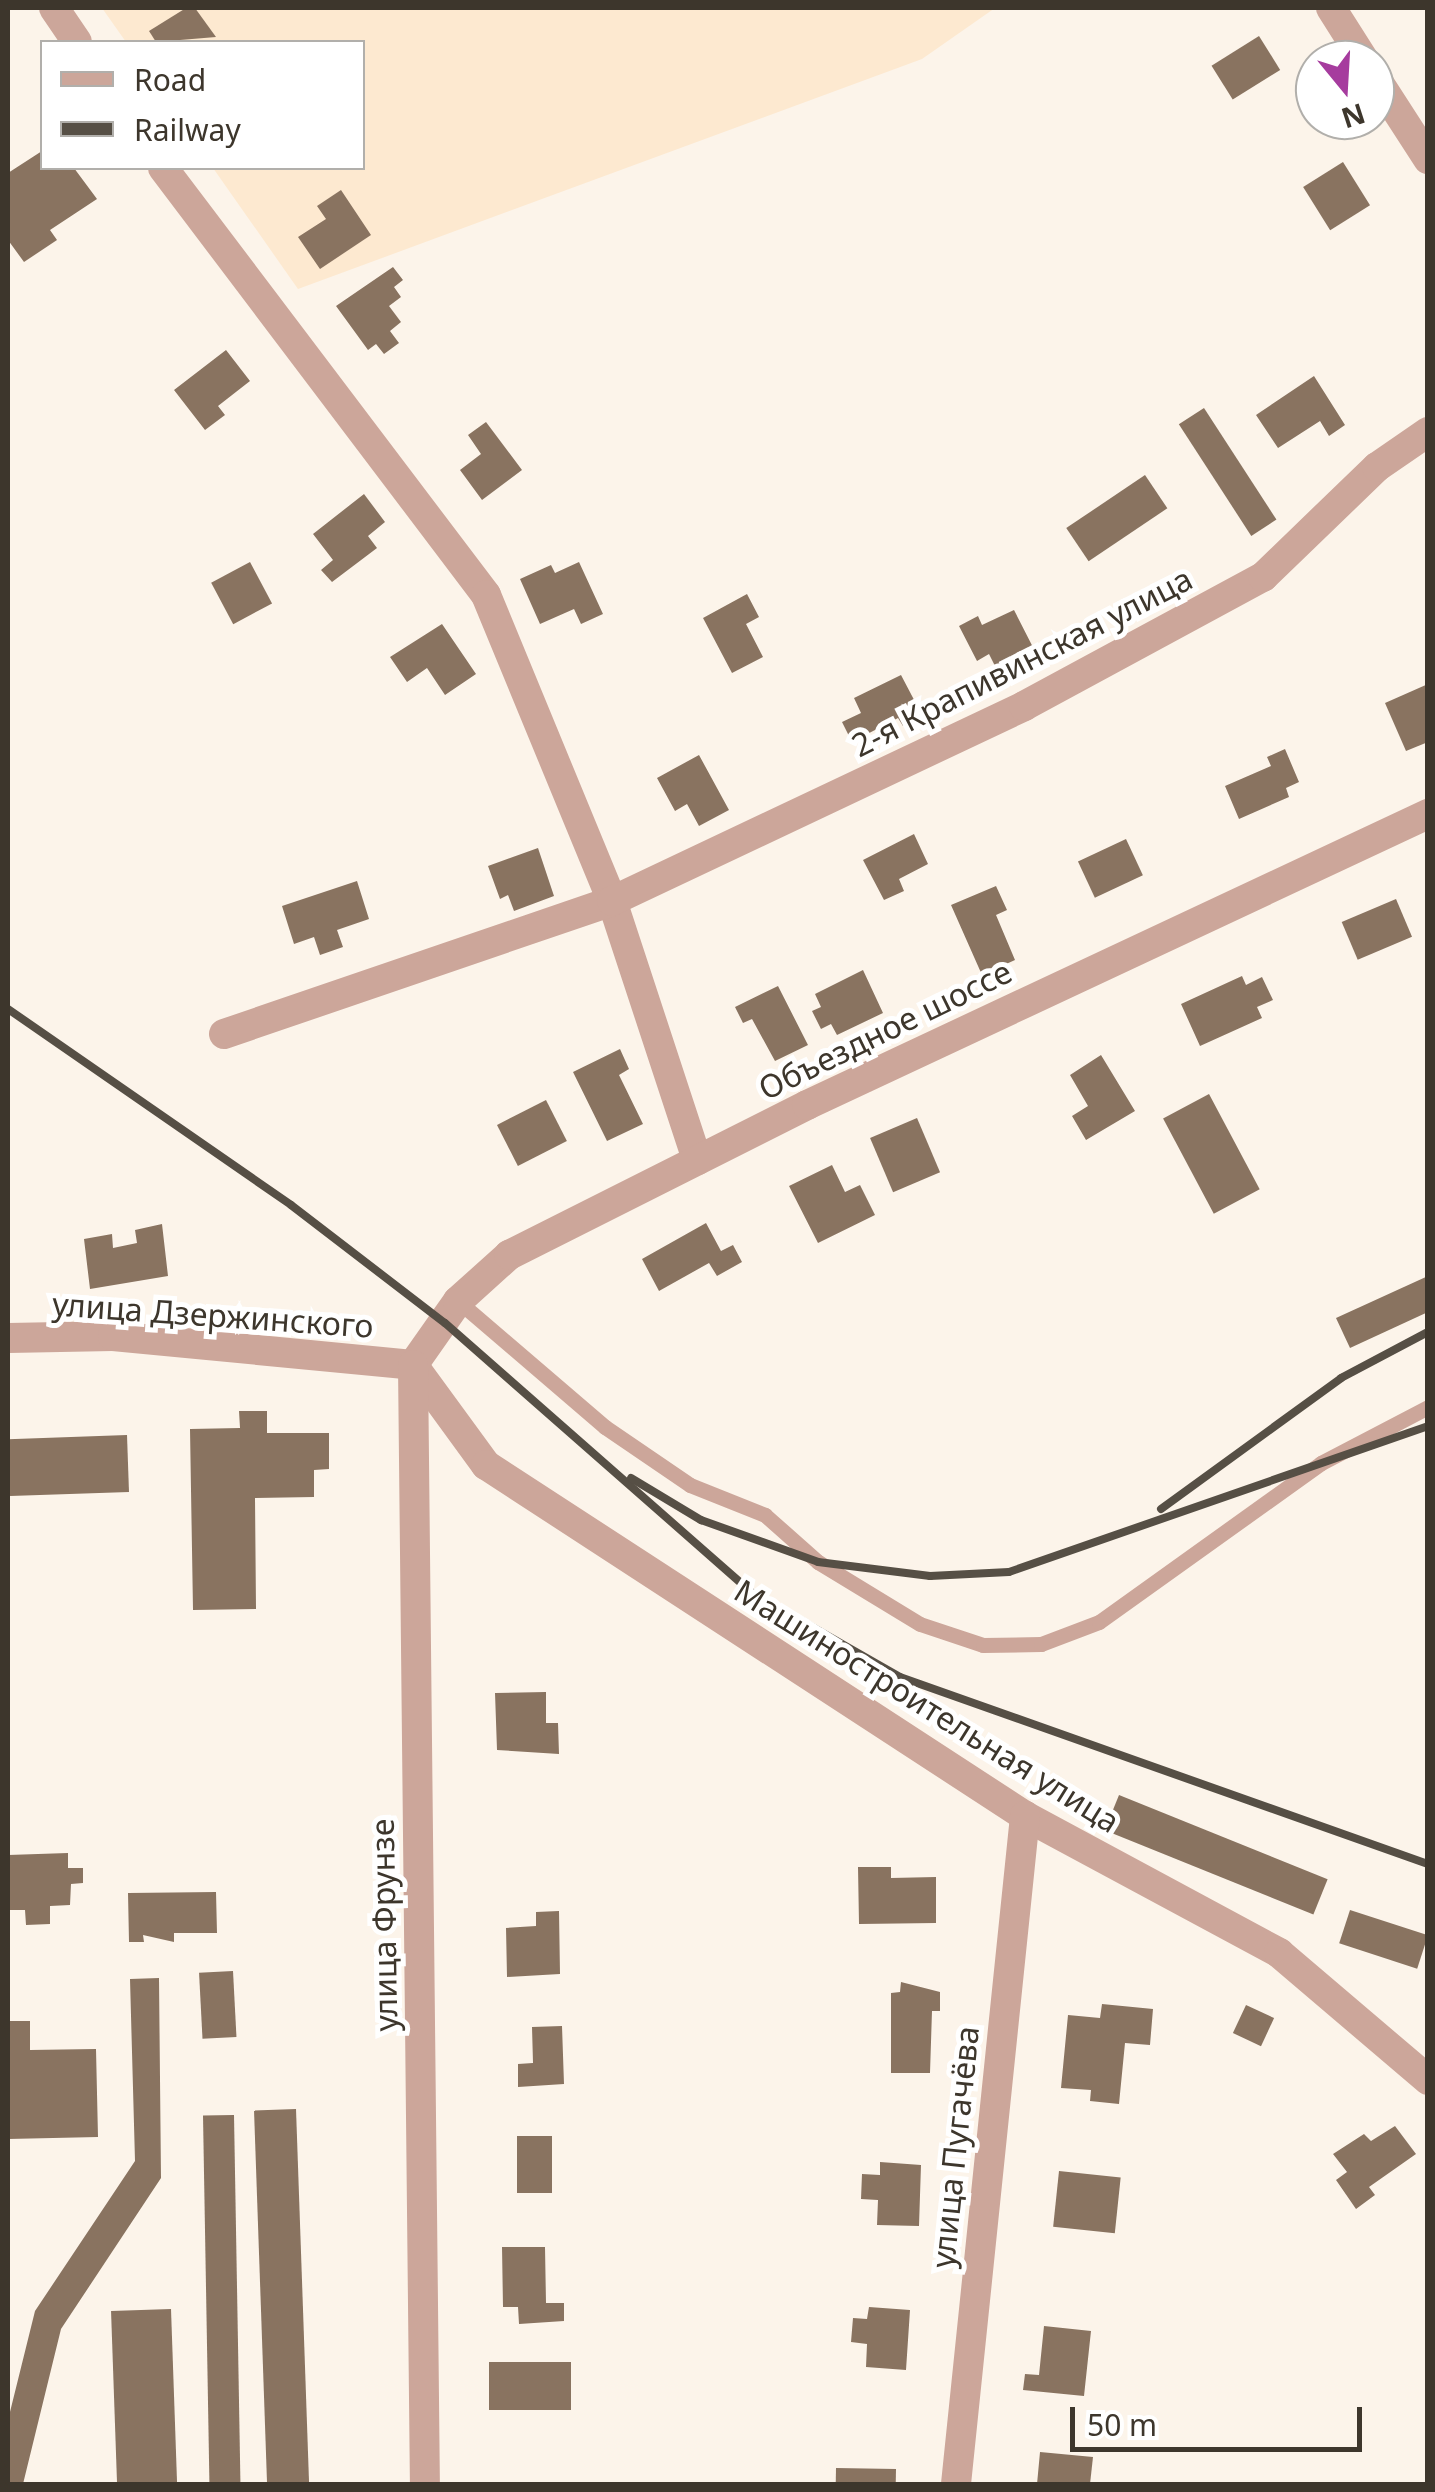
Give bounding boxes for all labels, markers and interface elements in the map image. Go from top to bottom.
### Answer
legend [40,40,365,170]
north arrow [1295,40,1395,140]
text: Road [134,59,206,100]
text: N [1337,95,1370,138]
text: Railway [134,109,241,150]
street label: 2-я Крапивинская улица [845,559,1199,765]
street label: Объездное шоссе [752,952,1018,1108]
street label: улица Дзержинского [51,1285,375,1345]
street label: Машиностроительная улица [728,1571,1126,1841]
street label: улица Фрунзе [363,1818,405,2032]
street label: улица Пугачёва [923,2024,987,2270]
scale bar [1075,2387,1368,2449]
text: 50 m [1087,2404,1157,2445]

